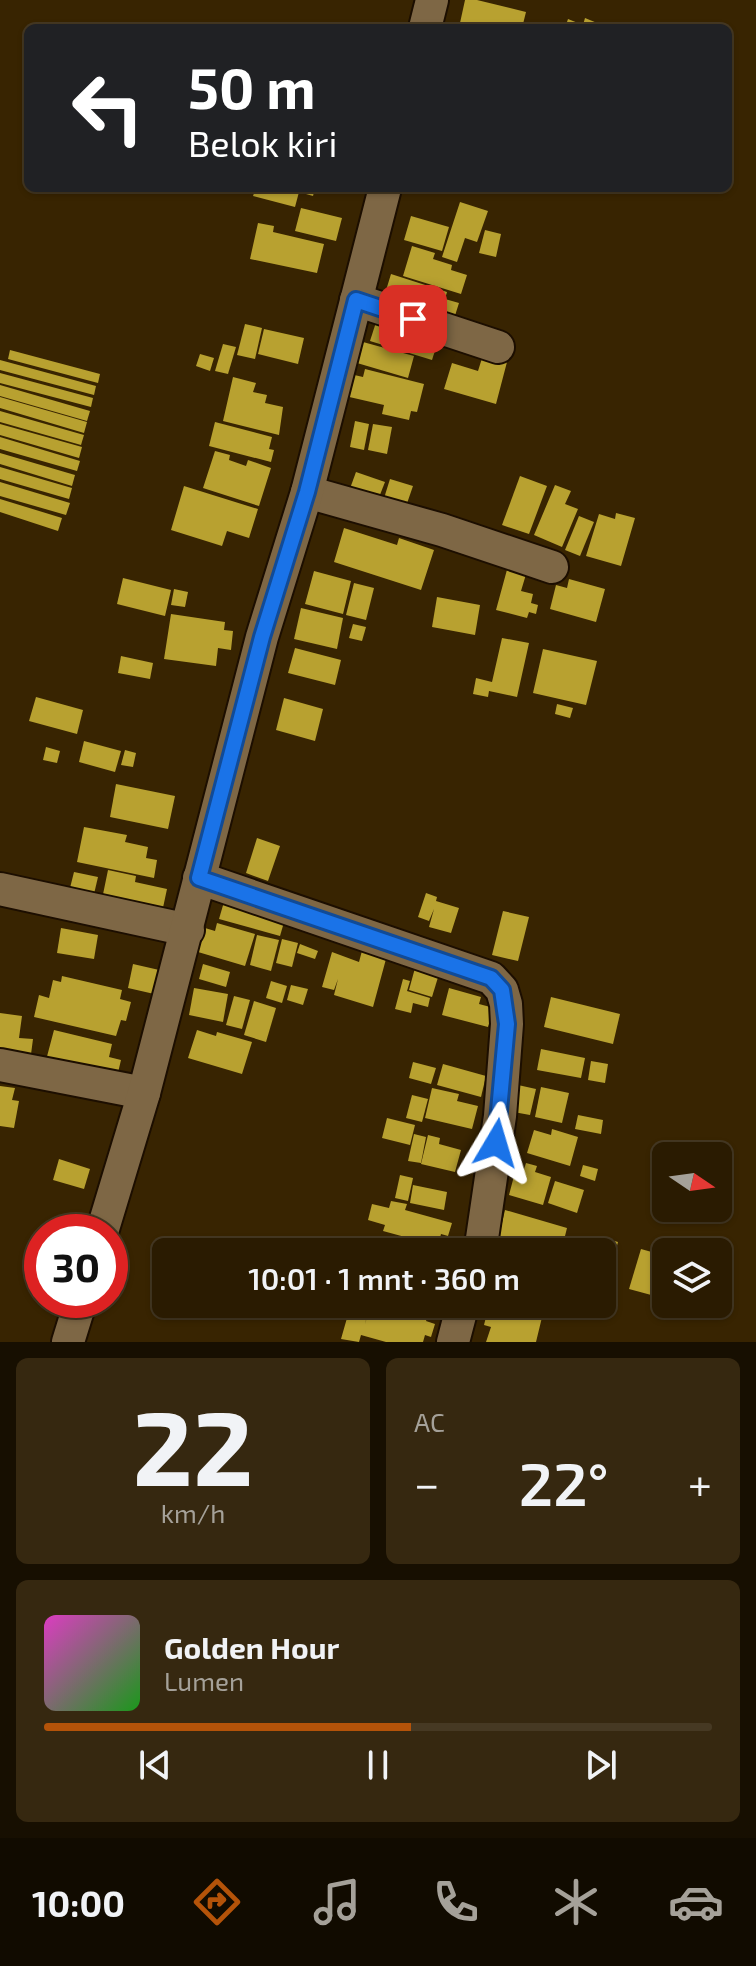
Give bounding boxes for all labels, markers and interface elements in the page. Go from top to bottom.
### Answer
text: 50 m [188,53,316,120]
icon: left [56,56,160,160]
text: Belok kiri [188,121,337,164]
pin [379,285,447,353]
icon: arrive [391,297,435,341]
position arrow [454,1101,538,1185]
north arrow [652,1142,732,1222]
map controls [652,1142,732,1318]
speed limit sign: 30 [24,1214,128,1318]
button: layers [652,1238,732,1318]
text: 10:01 · 1 mnt · 360 m [248,1260,520,1296]
text: 22 [133,1382,253,1507]
text: AC [414,1406,445,1437]
text: 22° [519,1446,609,1518]
text: − [414,1456,440,1509]
text: + [688,1456,712,1509]
text: km/h [161,1497,225,1528]
text: Golden Hour [164,1629,339,1665]
text: Lumen [164,1665,244,1696]
icon: previous [133,1743,177,1787]
icon: pause [356,1743,400,1787]
icon: next [579,1743,623,1787]
icon: directions [189,1874,245,1930]
icon: music [309,1874,365,1930]
icon: phone [428,1874,484,1930]
icon: climate [548,1874,604,1930]
icon: car [668,1874,724,1930]
text: 10:00 [32,1881,125,1924]

